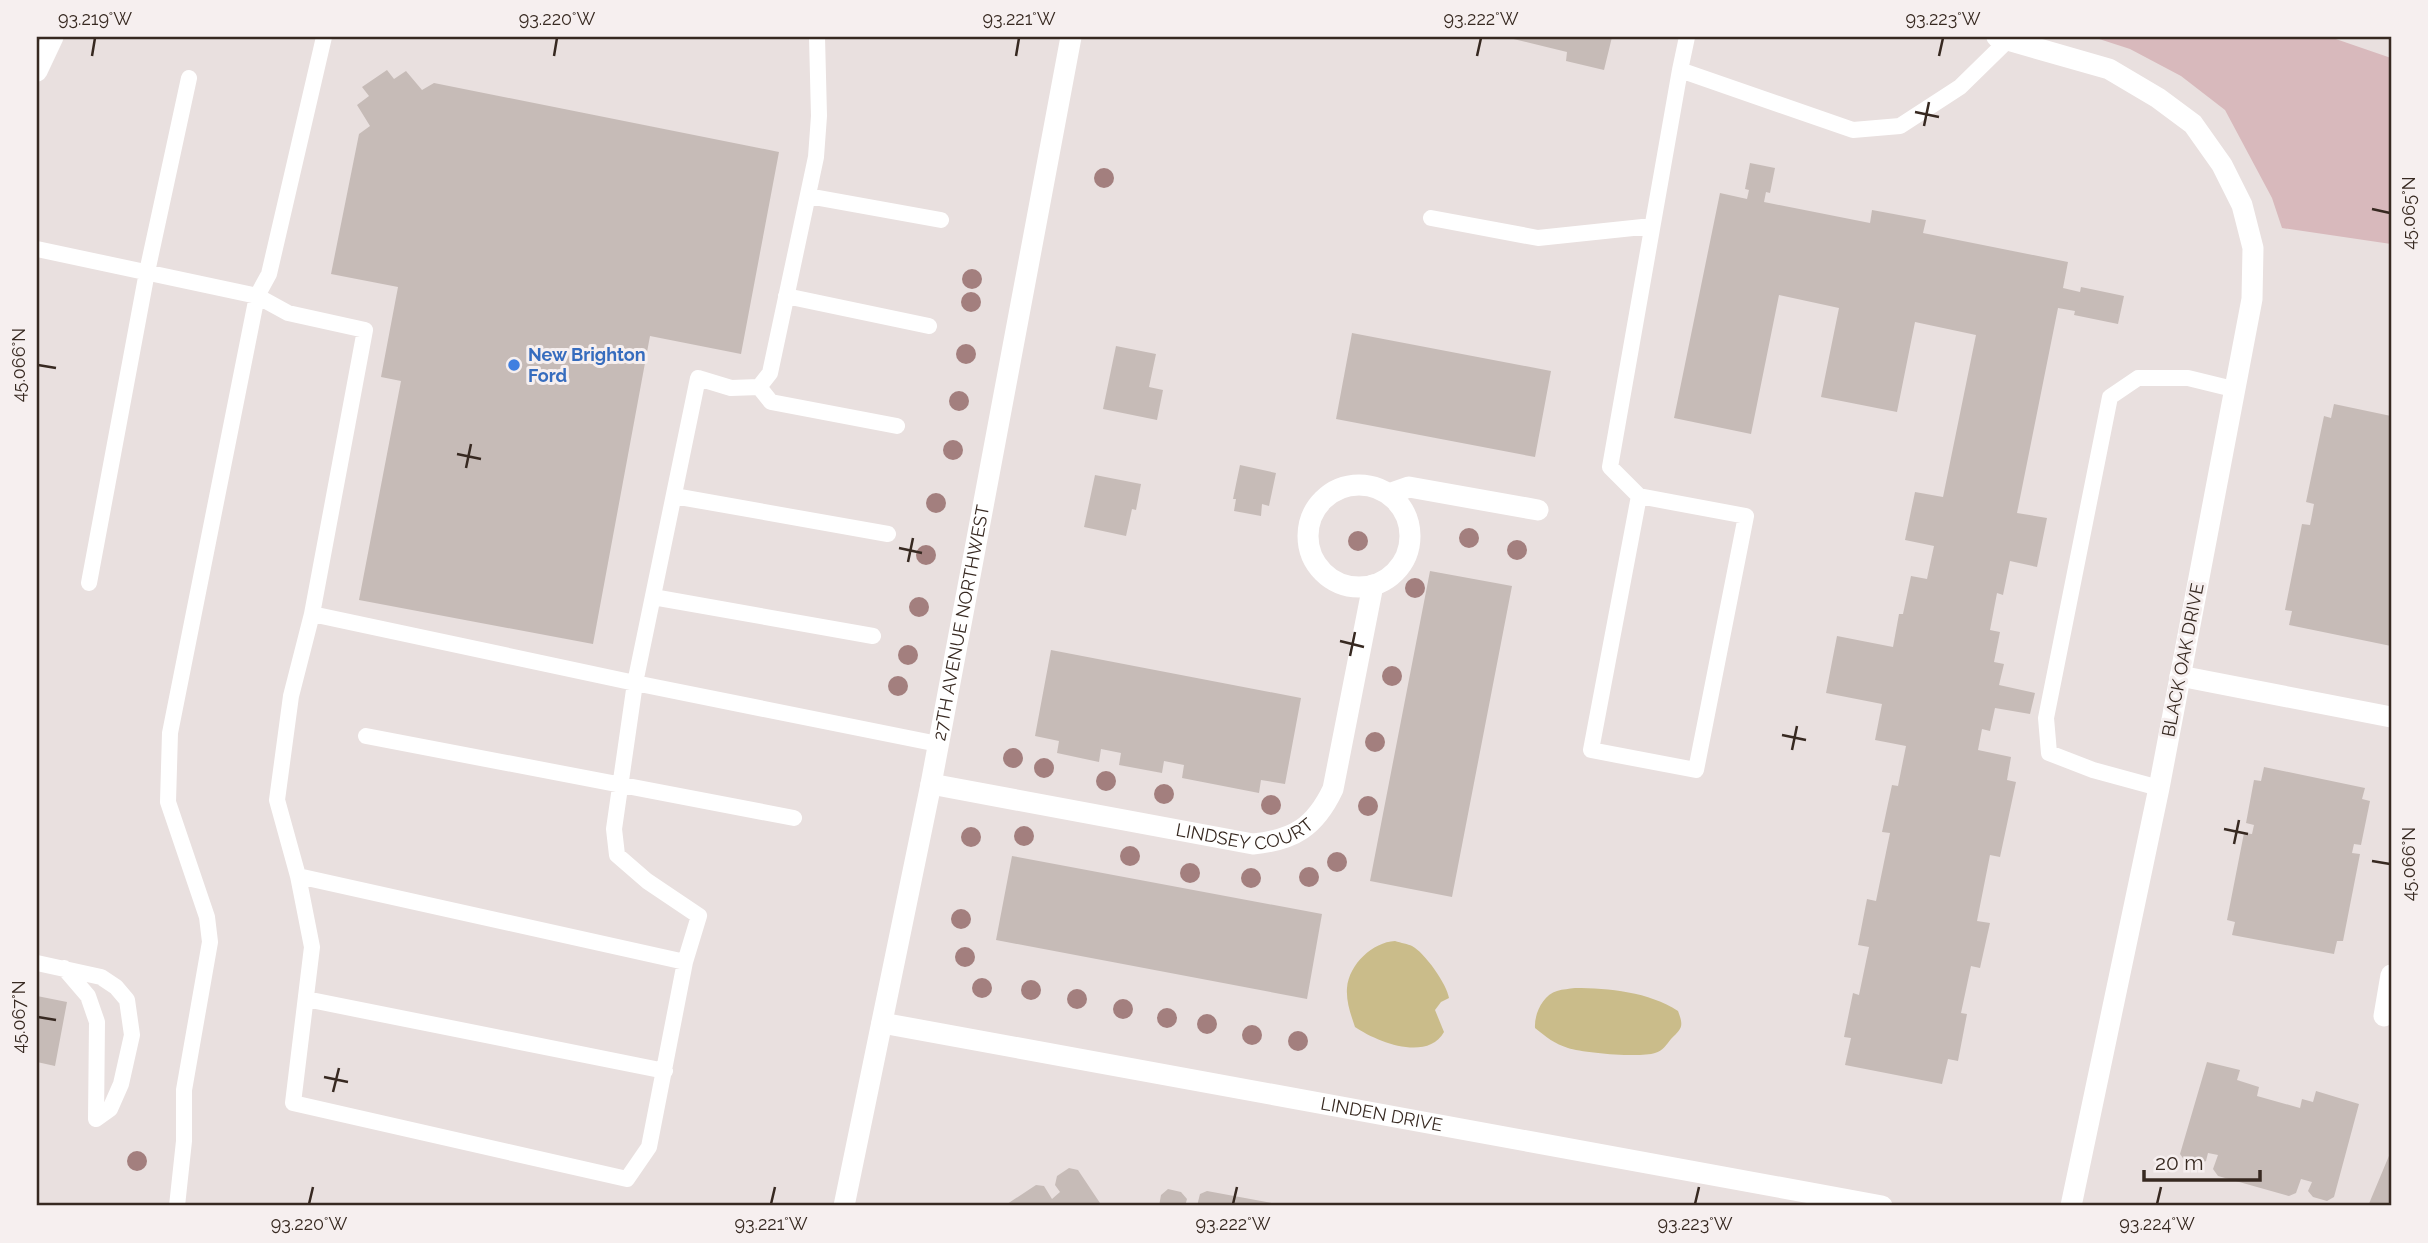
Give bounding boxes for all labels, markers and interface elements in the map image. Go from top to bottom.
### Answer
text: 93.219°W [58,8,132,29]
text: 93.220°W [519,8,595,29]
text: 93.221°W [982,8,1056,29]
text: 93.222°W [1443,8,1519,29]
text: 93.223°W [1905,8,1981,29]
text: 45.065°N [2398,176,2419,250]
text: 45.066°N [8,328,29,402]
place label: New Brighton Ford [528,344,646,386]
marker: New Brighton Ford [506,357,522,373]
street label: 27TH AVENUE NORTHWEST [928,503,993,742]
street label: BLACK OAK DRIVE [2157,581,2208,738]
street label: LINDSEY COURT [1174,814,1317,854]
text: 45.066°N [2398,827,2419,901]
text: 45.067°N [8,980,29,1054]
street label: LINDEN DRIVE [1319,1093,1444,1135]
scale bar [2144,1138,2260,1182]
text: 20 m [2155,1150,2203,1175]
text: 93.220°W [271,1213,347,1234]
text: 93.221°W [734,1213,808,1234]
text: 93.222°W [1195,1213,1271,1234]
text: 93.223°W [1657,1213,1733,1234]
text: 93.224°W [2119,1213,2195,1234]

